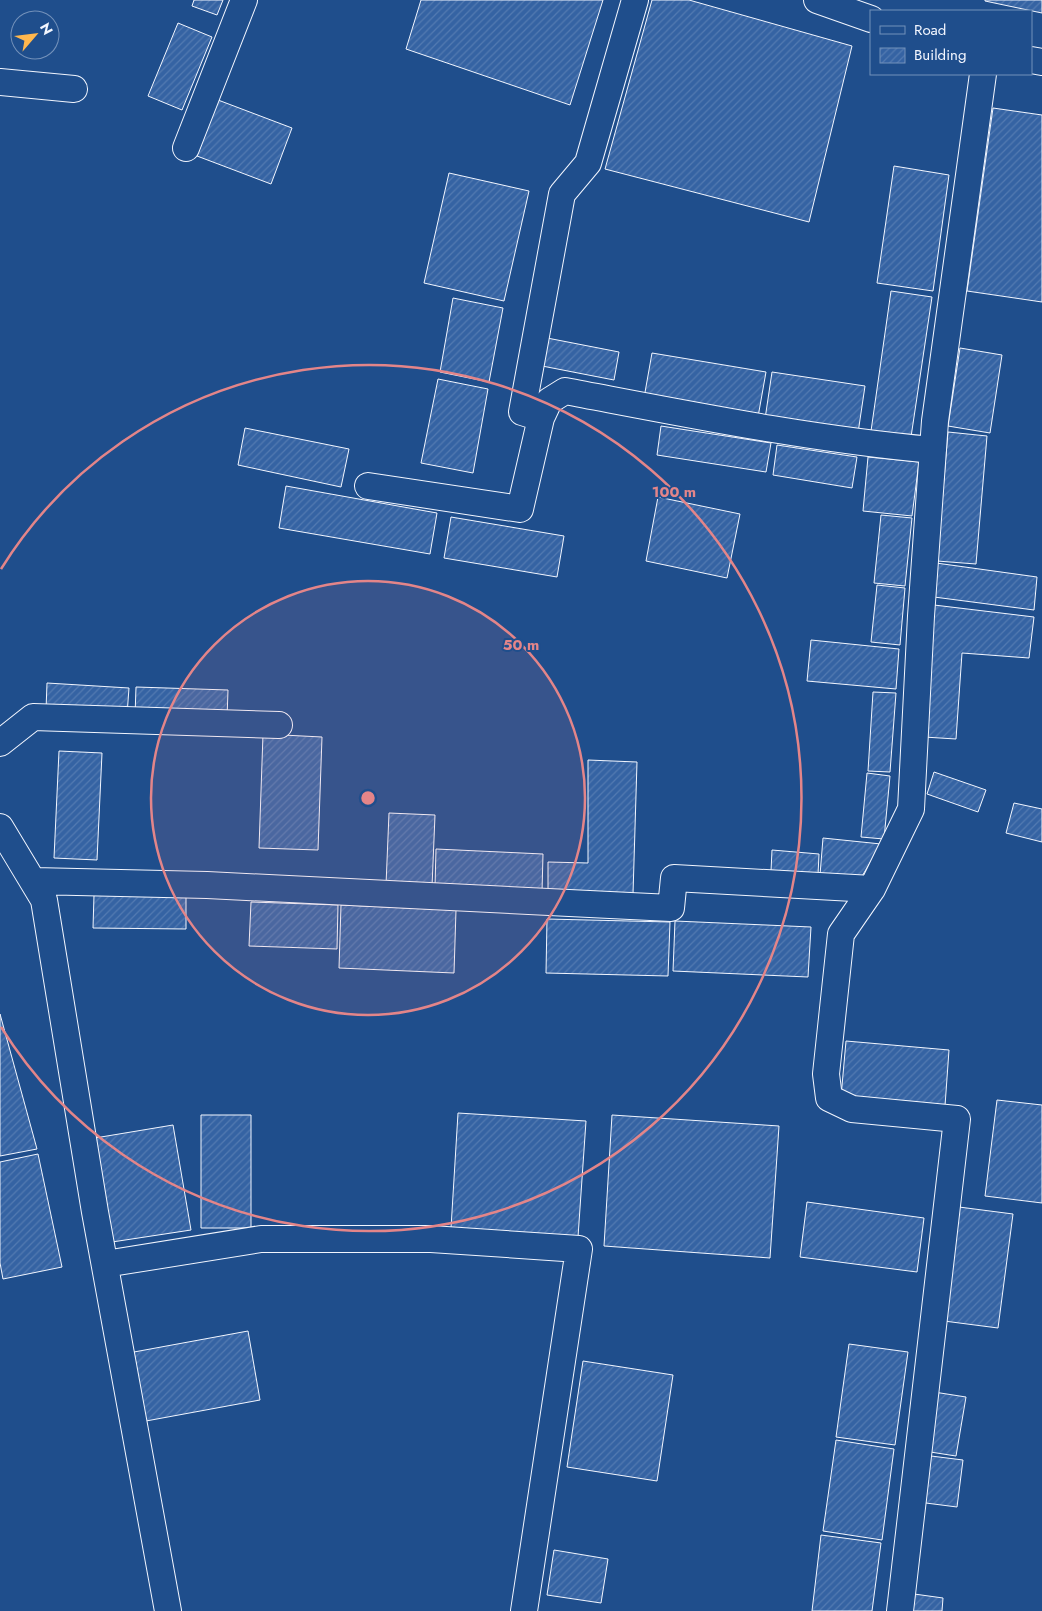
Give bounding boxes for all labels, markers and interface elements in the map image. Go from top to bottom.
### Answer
north arrow [10,10,60,60]
legend [870,10,1032,75]
text: N [35,19,58,39]
text: Road [914,19,946,41]
text: Building [914,44,966,66]
text: 100 m [652,481,696,503]
text: 50 m [503,634,539,656]
centre of rings [359,789,377,807]

